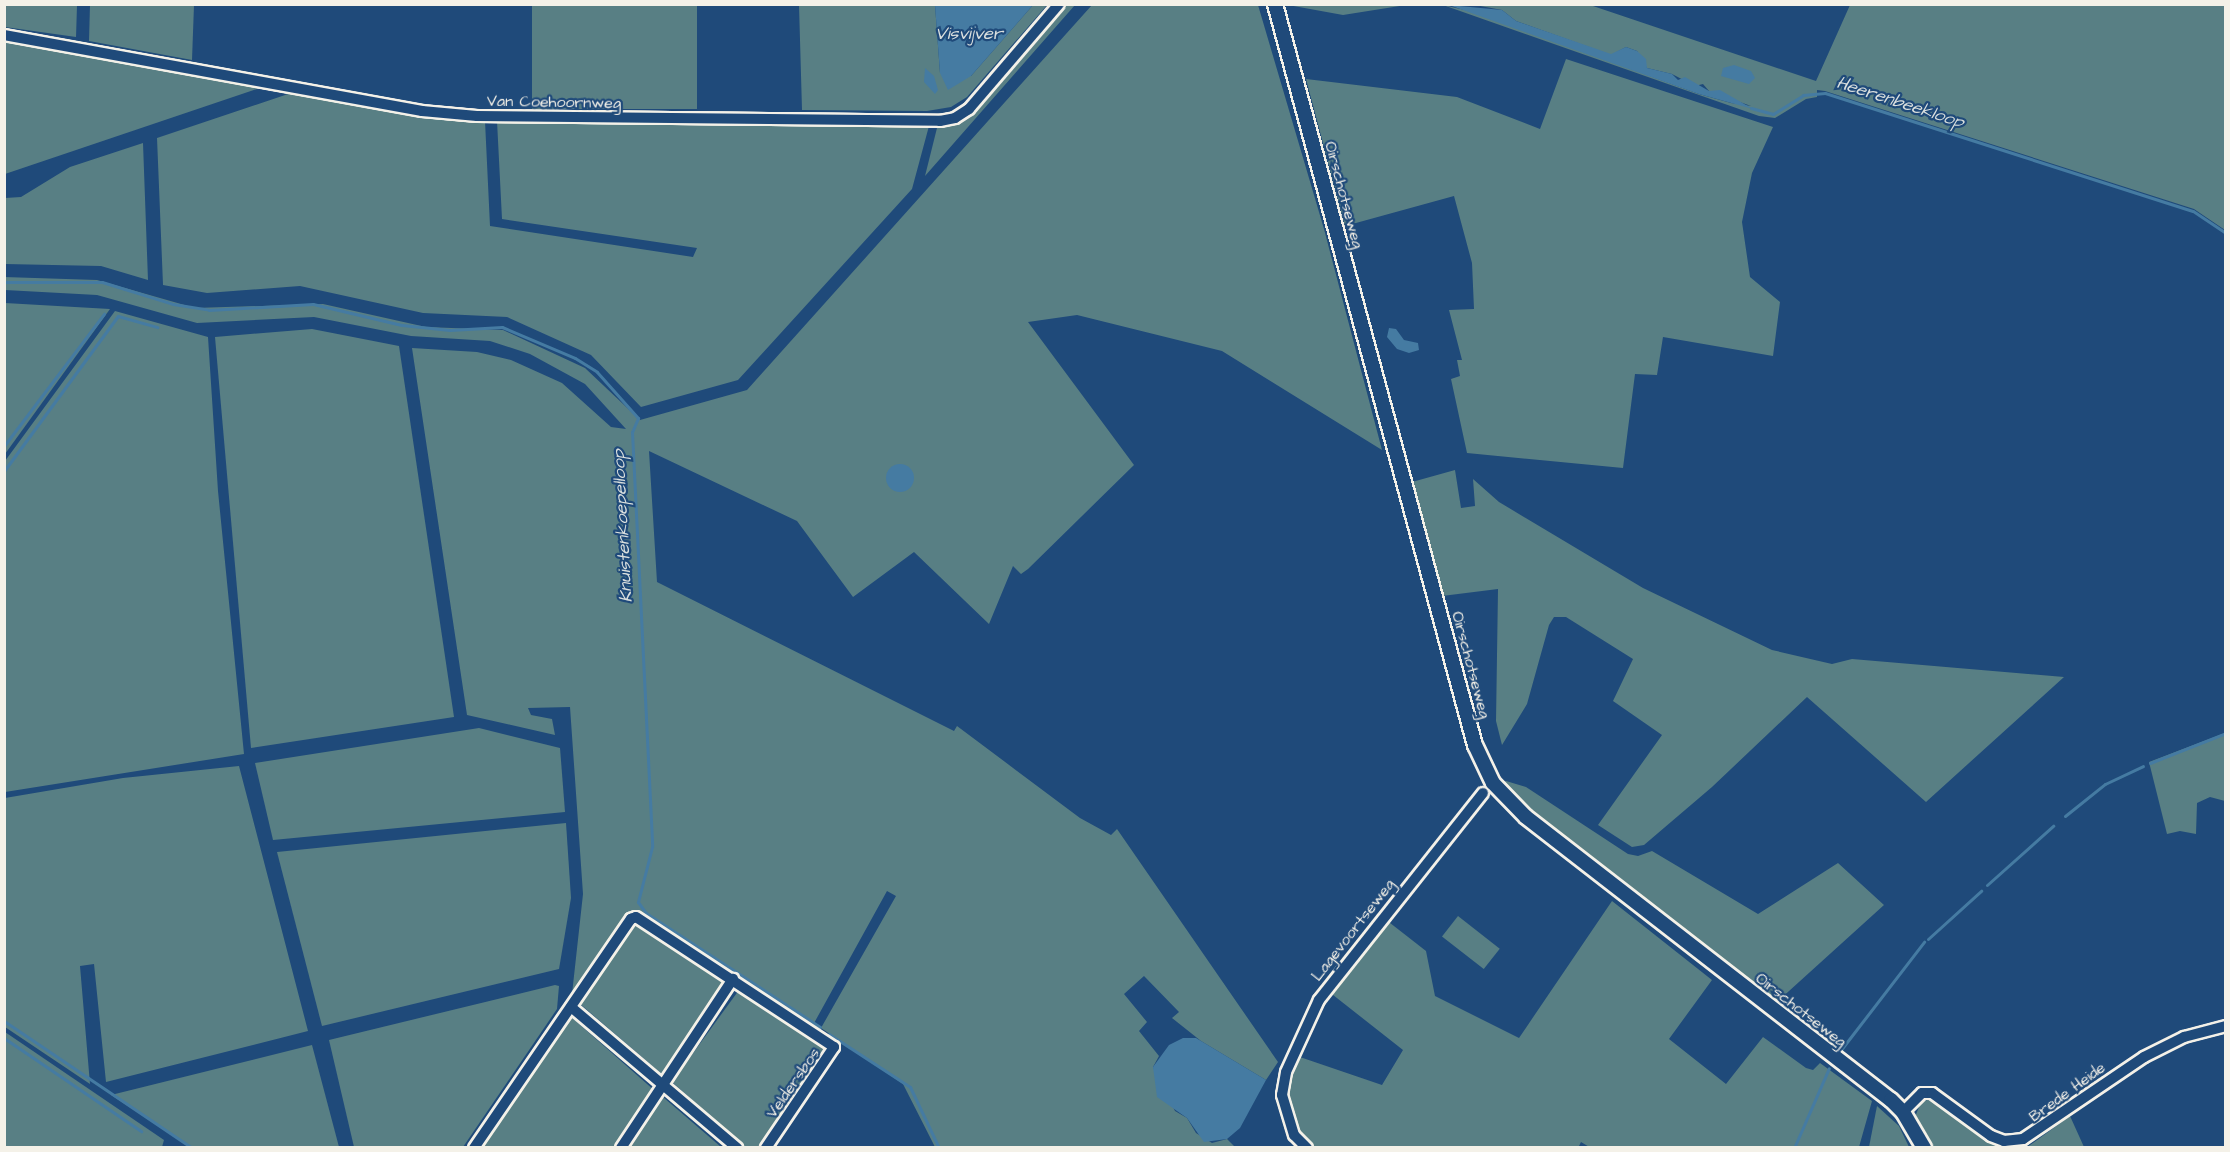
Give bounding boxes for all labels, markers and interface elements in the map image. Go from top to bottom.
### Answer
water label: Visvijver [935,23,1003,45]
water label: Heerenbeekloop [1834,72,1966,134]
street label: Van Coehoornweg [487,91,621,113]
street label: Oirschotseweg [1320,139,1368,251]
water label: Knuistenkoepelloop [608,449,638,603]
street label: Oirschotseweg [1447,609,1495,721]
street label: Lagevoortseweg [1307,875,1399,985]
street label: Oirschotseweg [1752,969,1850,1051]
street label: Veldersbos [762,1044,824,1122]
street label: Brede Heide [2025,1058,2109,1126]

